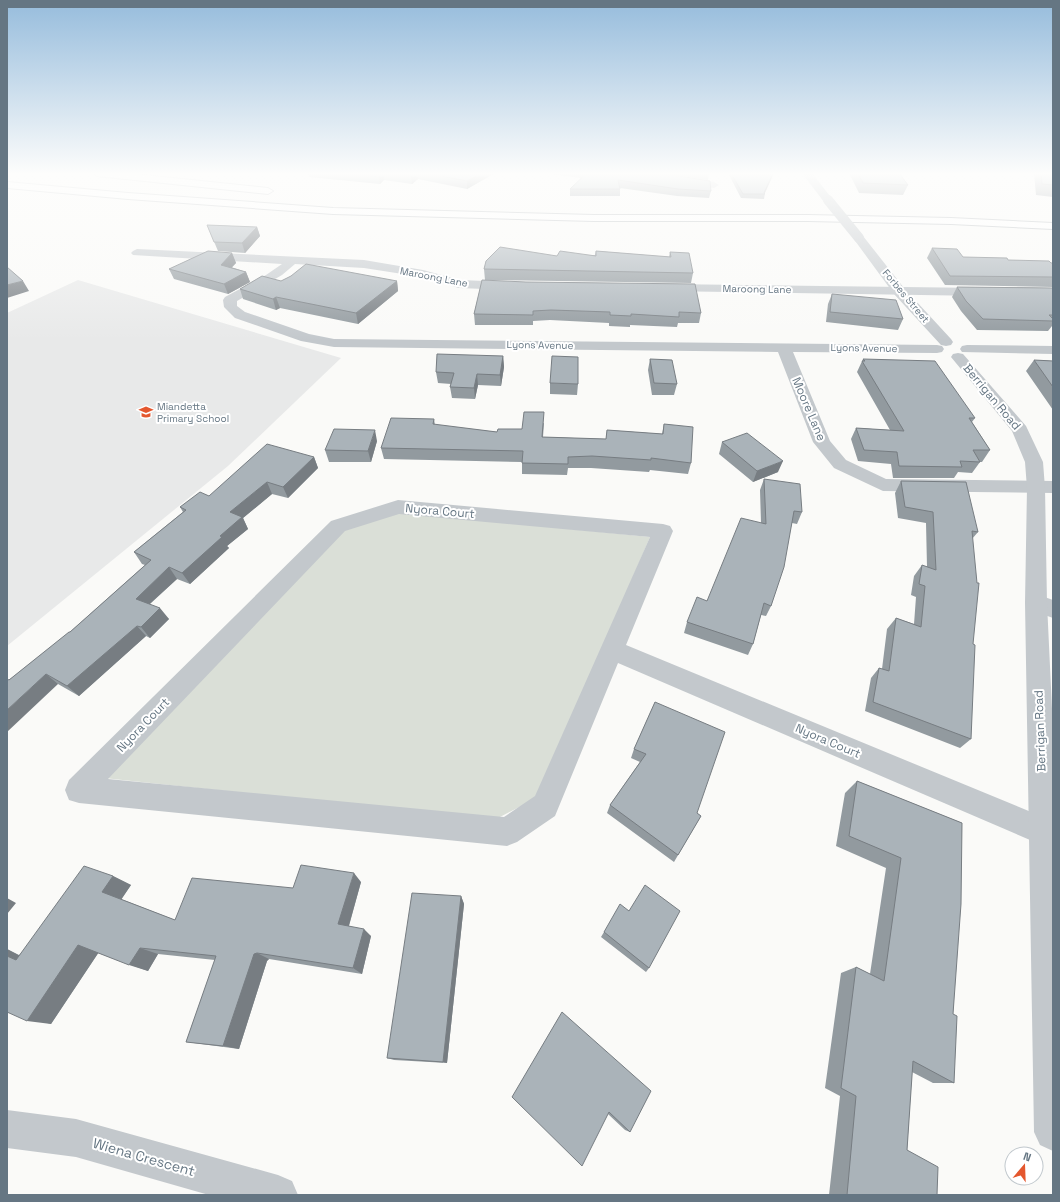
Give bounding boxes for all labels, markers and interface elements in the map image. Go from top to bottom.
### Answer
street label: Maroong Lane [399,264,469,290]
street label: Forbes Street [880,267,932,326]
street label: Maroong Lane [723,282,792,296]
street label: Lyons Avenue [506,338,574,352]
street label: Lyons Avenue [830,341,898,355]
street label: Berrigan Road [960,361,1024,433]
street label: Moore Lane [788,375,830,443]
place label: Miandetta Primary School [157,400,229,425]
school or university icon: Miandetta Primary School [138,404,154,420]
street label: Nyora Court [405,500,475,522]
street label: Berrigan Road [1031,690,1049,772]
street label: Nyora Court [113,694,173,756]
street label: Nyora Court [793,720,863,762]
street label: Wiena Crescent [91,1134,197,1180]
north arrow [1004,1146,1044,1186]
text: N [1021,1149,1033,1164]

